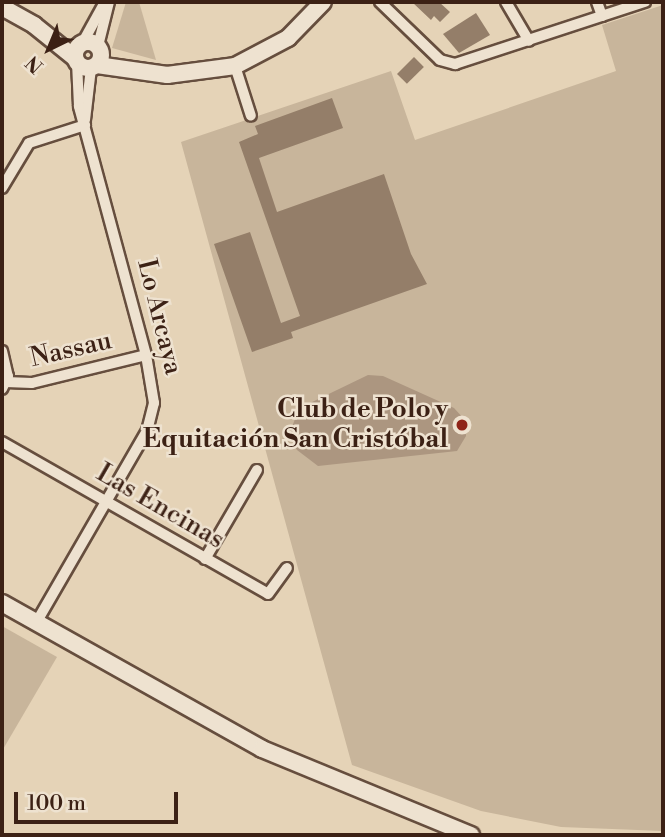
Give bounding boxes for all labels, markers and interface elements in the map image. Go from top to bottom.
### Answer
north arrow [14,14,84,84]
text: N [21,50,48,78]
street label: Lo Arcaya [130,256,188,378]
street label: Nassau [27,325,115,375]
place label: Club de Polo y Equitación San Cristóbal [143,394,448,456]
marker: Club de Polo y Equitación San Cristóbal [454,417,470,433]
street label: Las Encinas [91,458,229,556]
scale bar [18,778,182,822]
text: 100 m [27,791,86,817]

